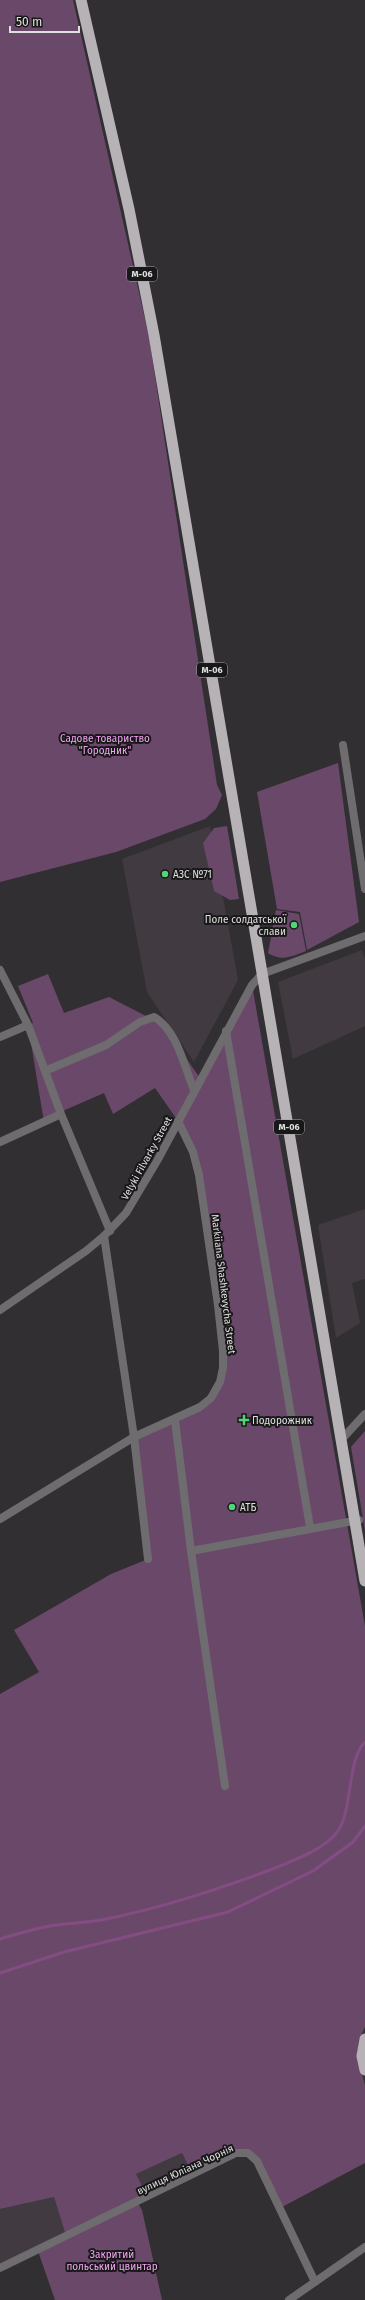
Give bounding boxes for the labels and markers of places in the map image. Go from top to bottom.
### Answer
marker: АЗС №71 [160,869,170,879]
place label: АЗС №71 [173,869,212,881]
place label: Поле солдатської слави [205,913,287,938]
marker: Поле солдатської слави [289,920,299,930]
marker: Подорожник [239,1415,249,1425]
place label: Подорожник [252,1415,313,1427]
marker: АТБ [227,1502,237,1512]
place label: АТБ [240,1502,256,1514]

